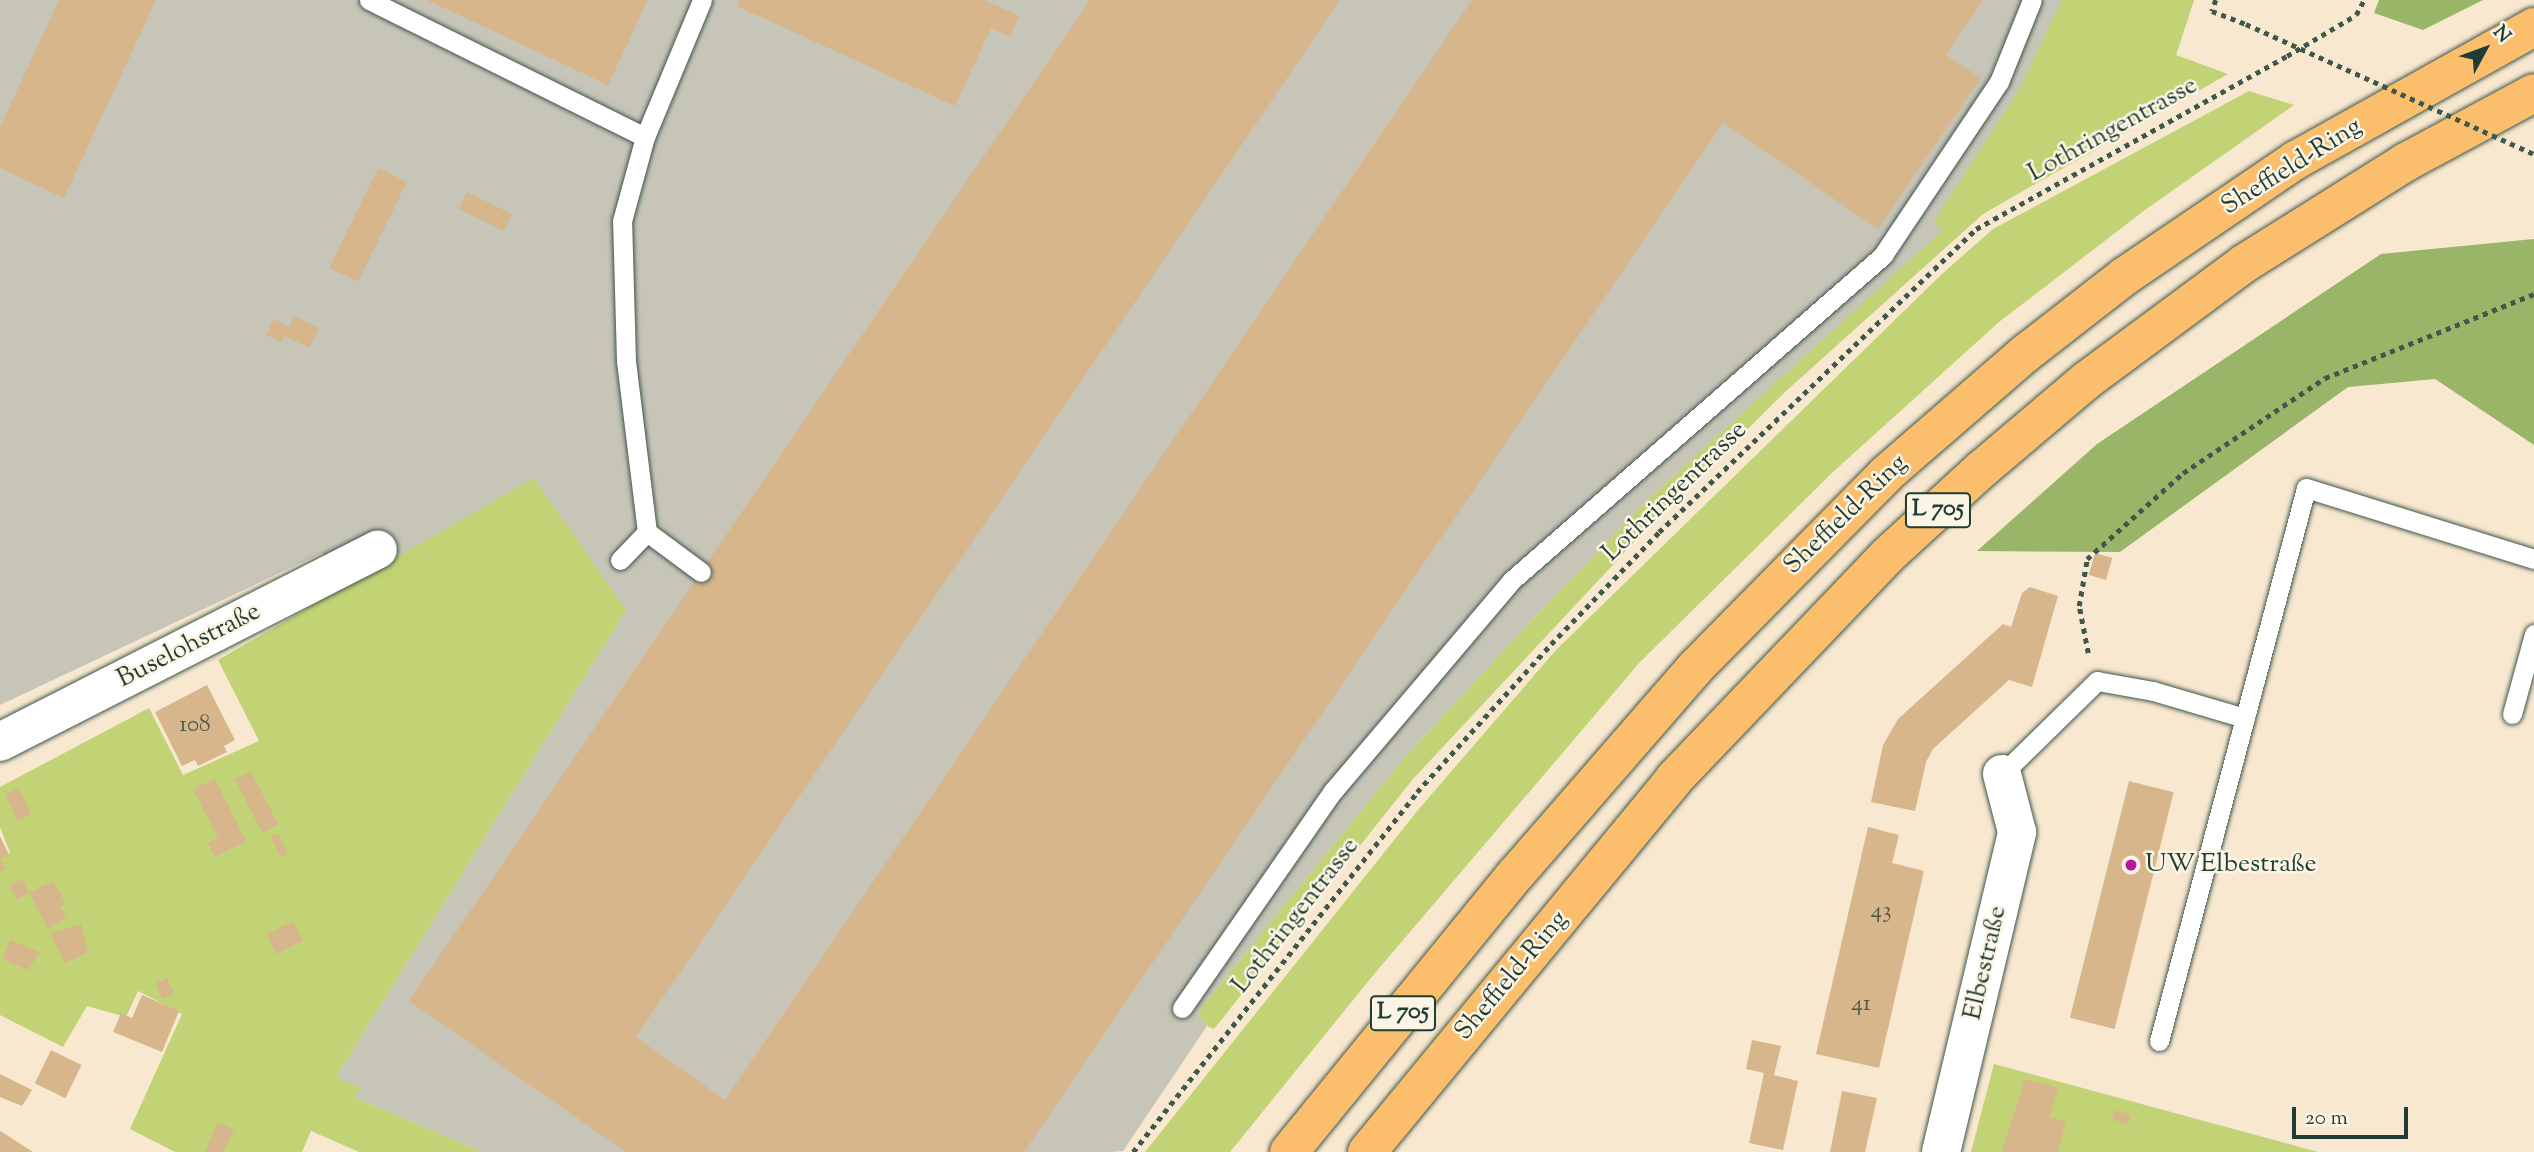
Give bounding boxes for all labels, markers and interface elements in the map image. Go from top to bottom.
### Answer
north arrow [2450,14,2520,84]
text: N [2486,20,2516,49]
street label: Lothringentrasse [2023,71,2203,189]
street label: Sheffield-Ring [2216,111,2368,223]
street label: Lothringentrasse [1596,415,1754,569]
street label: Sheffield-Ring [1778,448,1914,582]
road number: L 705 [1905,490,1971,530]
street label: Buselohstraße [112,597,266,695]
house number: 108 [179,712,211,740]
street label: Lothringentrasse [1226,832,1366,1000]
place label: UW Elbestraße [2145,849,2317,881]
marker: UW Elbestraße [2123,857,2139,873]
house number: 43 [1871,898,1891,926]
street label: Elbestraße [1958,903,2014,1023]
street label: Sheffield-Ring [1449,905,1575,1047]
house number: 41 [1851,991,1871,1019]
road number: L 705 [1370,993,1436,1034]
scale bar [2296,1092,2412,1136]
text: 20 m [2305,1104,2348,1134]

